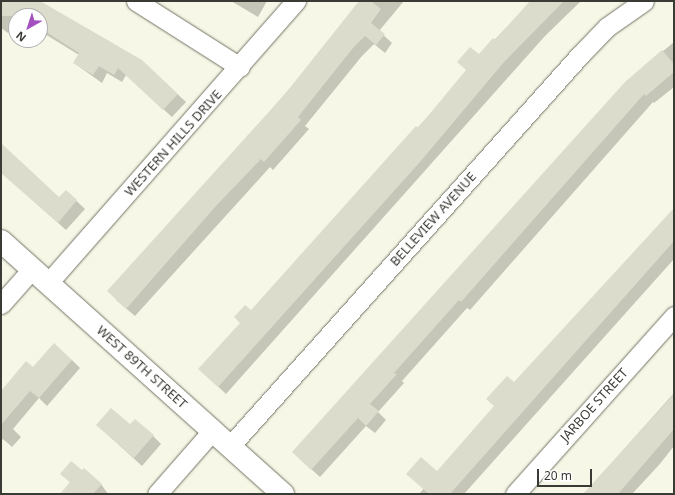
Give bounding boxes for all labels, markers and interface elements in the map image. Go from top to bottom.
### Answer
north arrow [8,8,48,48]
text: N [13,28,29,46]
street label: WESTERN HILLS DRIVE [121,87,225,199]
street label: BELLEVIEW AVENUE [387,169,479,269]
street label: WEST 89TH STREET [94,322,190,412]
street label: JARBOE STREET [557,365,631,445]
scale bar [539,461,594,487]
text: 20 m [544,467,572,484]

